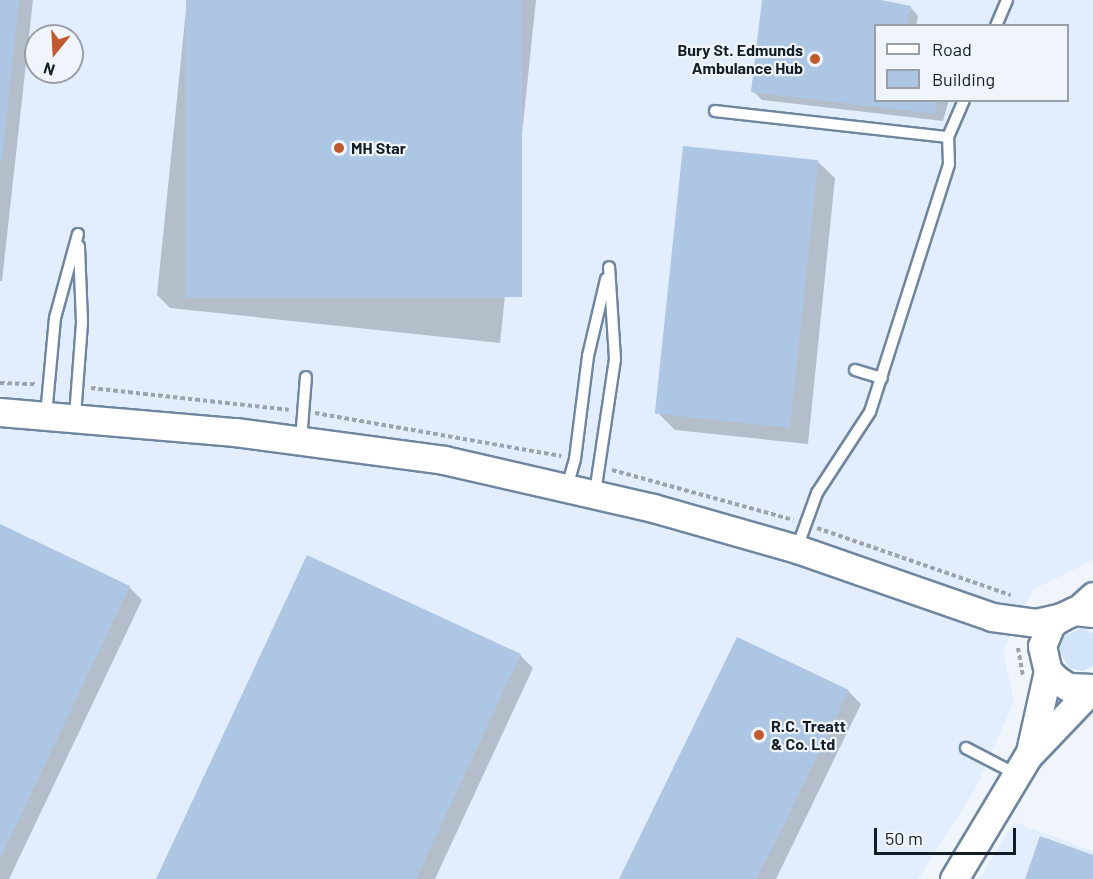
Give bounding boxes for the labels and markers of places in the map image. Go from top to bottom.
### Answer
place label: Bury St. Edmunds Ambulance Hub [677,40,803,78]
marker: Bury St. Edmunds Ambulance Hub [808,52,822,66]
place label: MH Star [351,138,406,158]
marker: MH Star [332,141,346,155]
place label: R.C. Treatt & Co. Ltd [771,716,846,754]
marker: R.C. Treatt & Co. Ltd [752,728,766,742]

